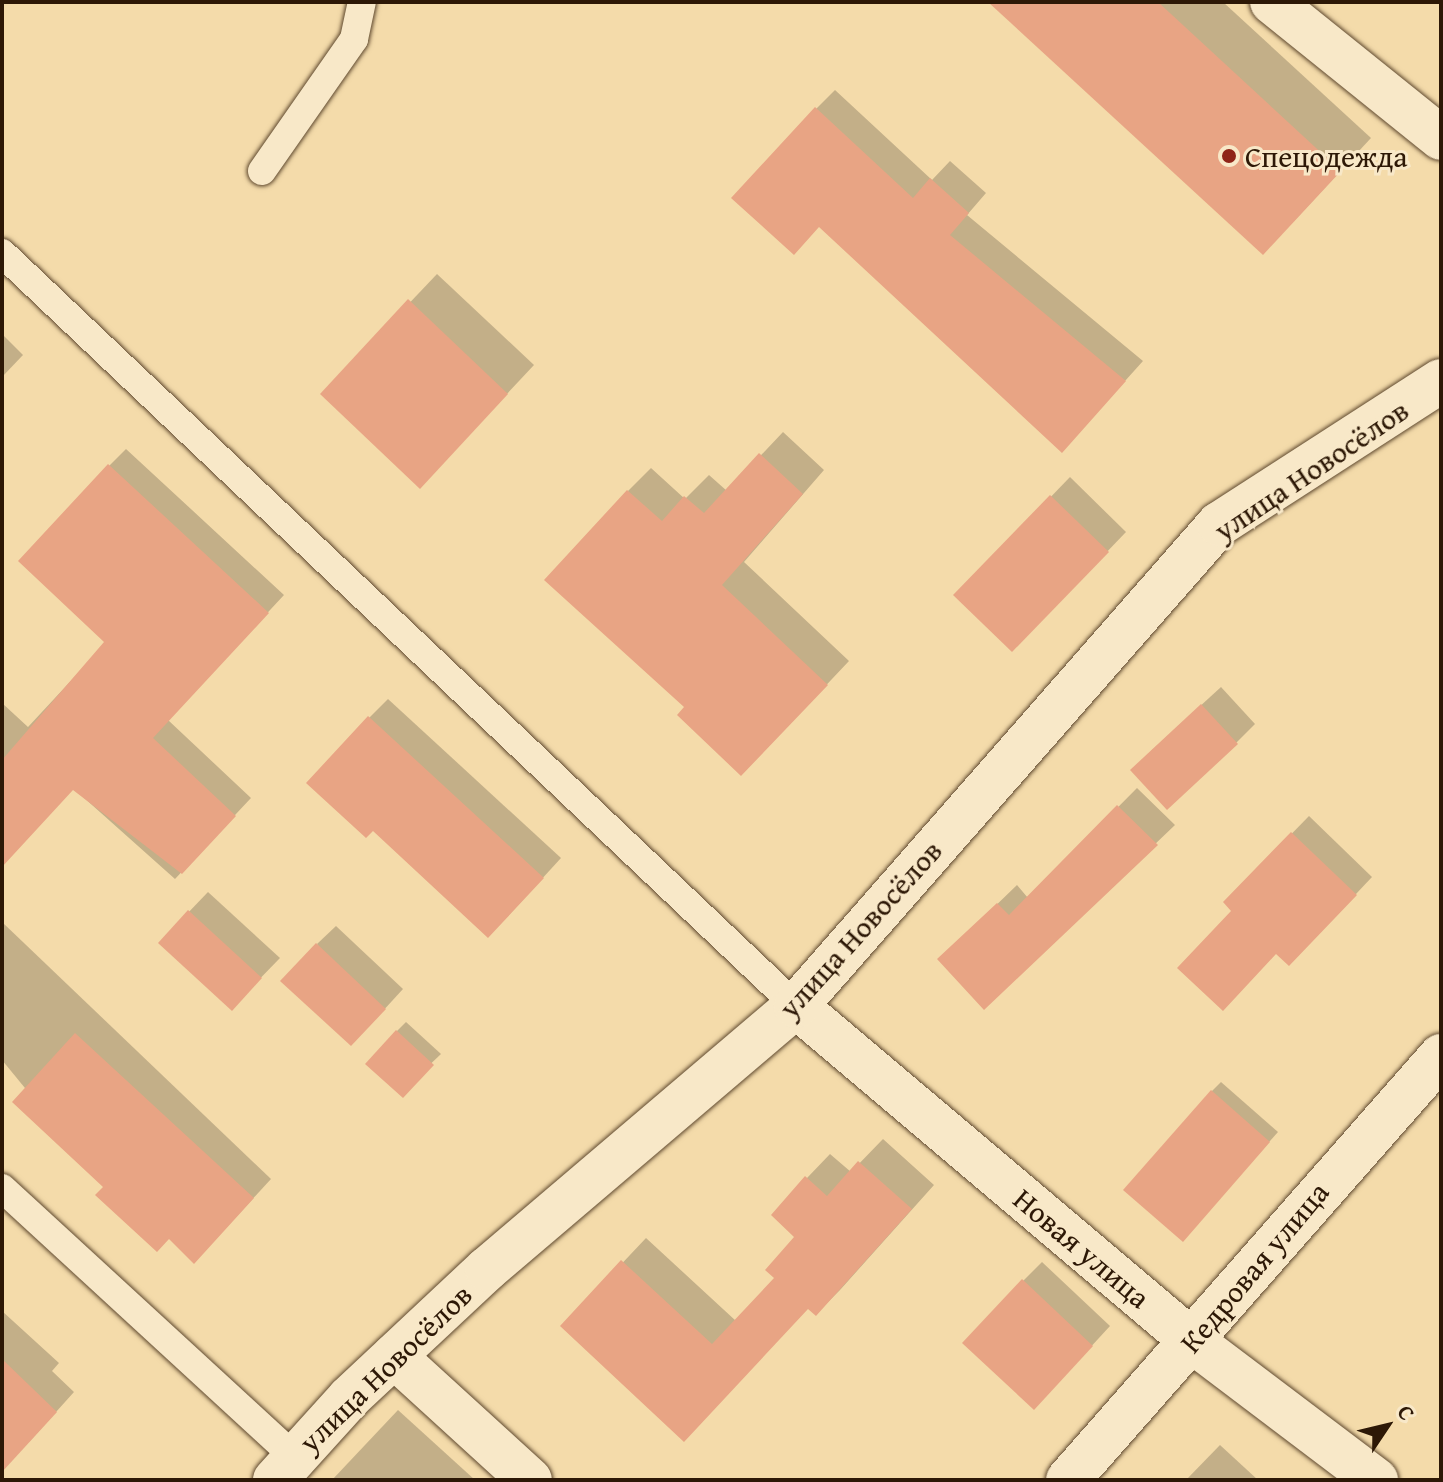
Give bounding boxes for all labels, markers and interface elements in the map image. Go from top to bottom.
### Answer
place label: Спецодежда [1245,138,1408,174]
marker: Спецодежда [1220,147,1238,165]
street label: улица Новосёлов [1207,392,1415,548]
street label: улица Новосёлов [771,833,949,1025]
street label: Кедровая улица [1172,1174,1336,1360]
street label: Новая улица [1006,1181,1158,1315]
street label: улица Новосёлов [291,1276,479,1460]
north arrow [1347,1386,1427,1466]
text: С [1390,1398,1423,1427]

